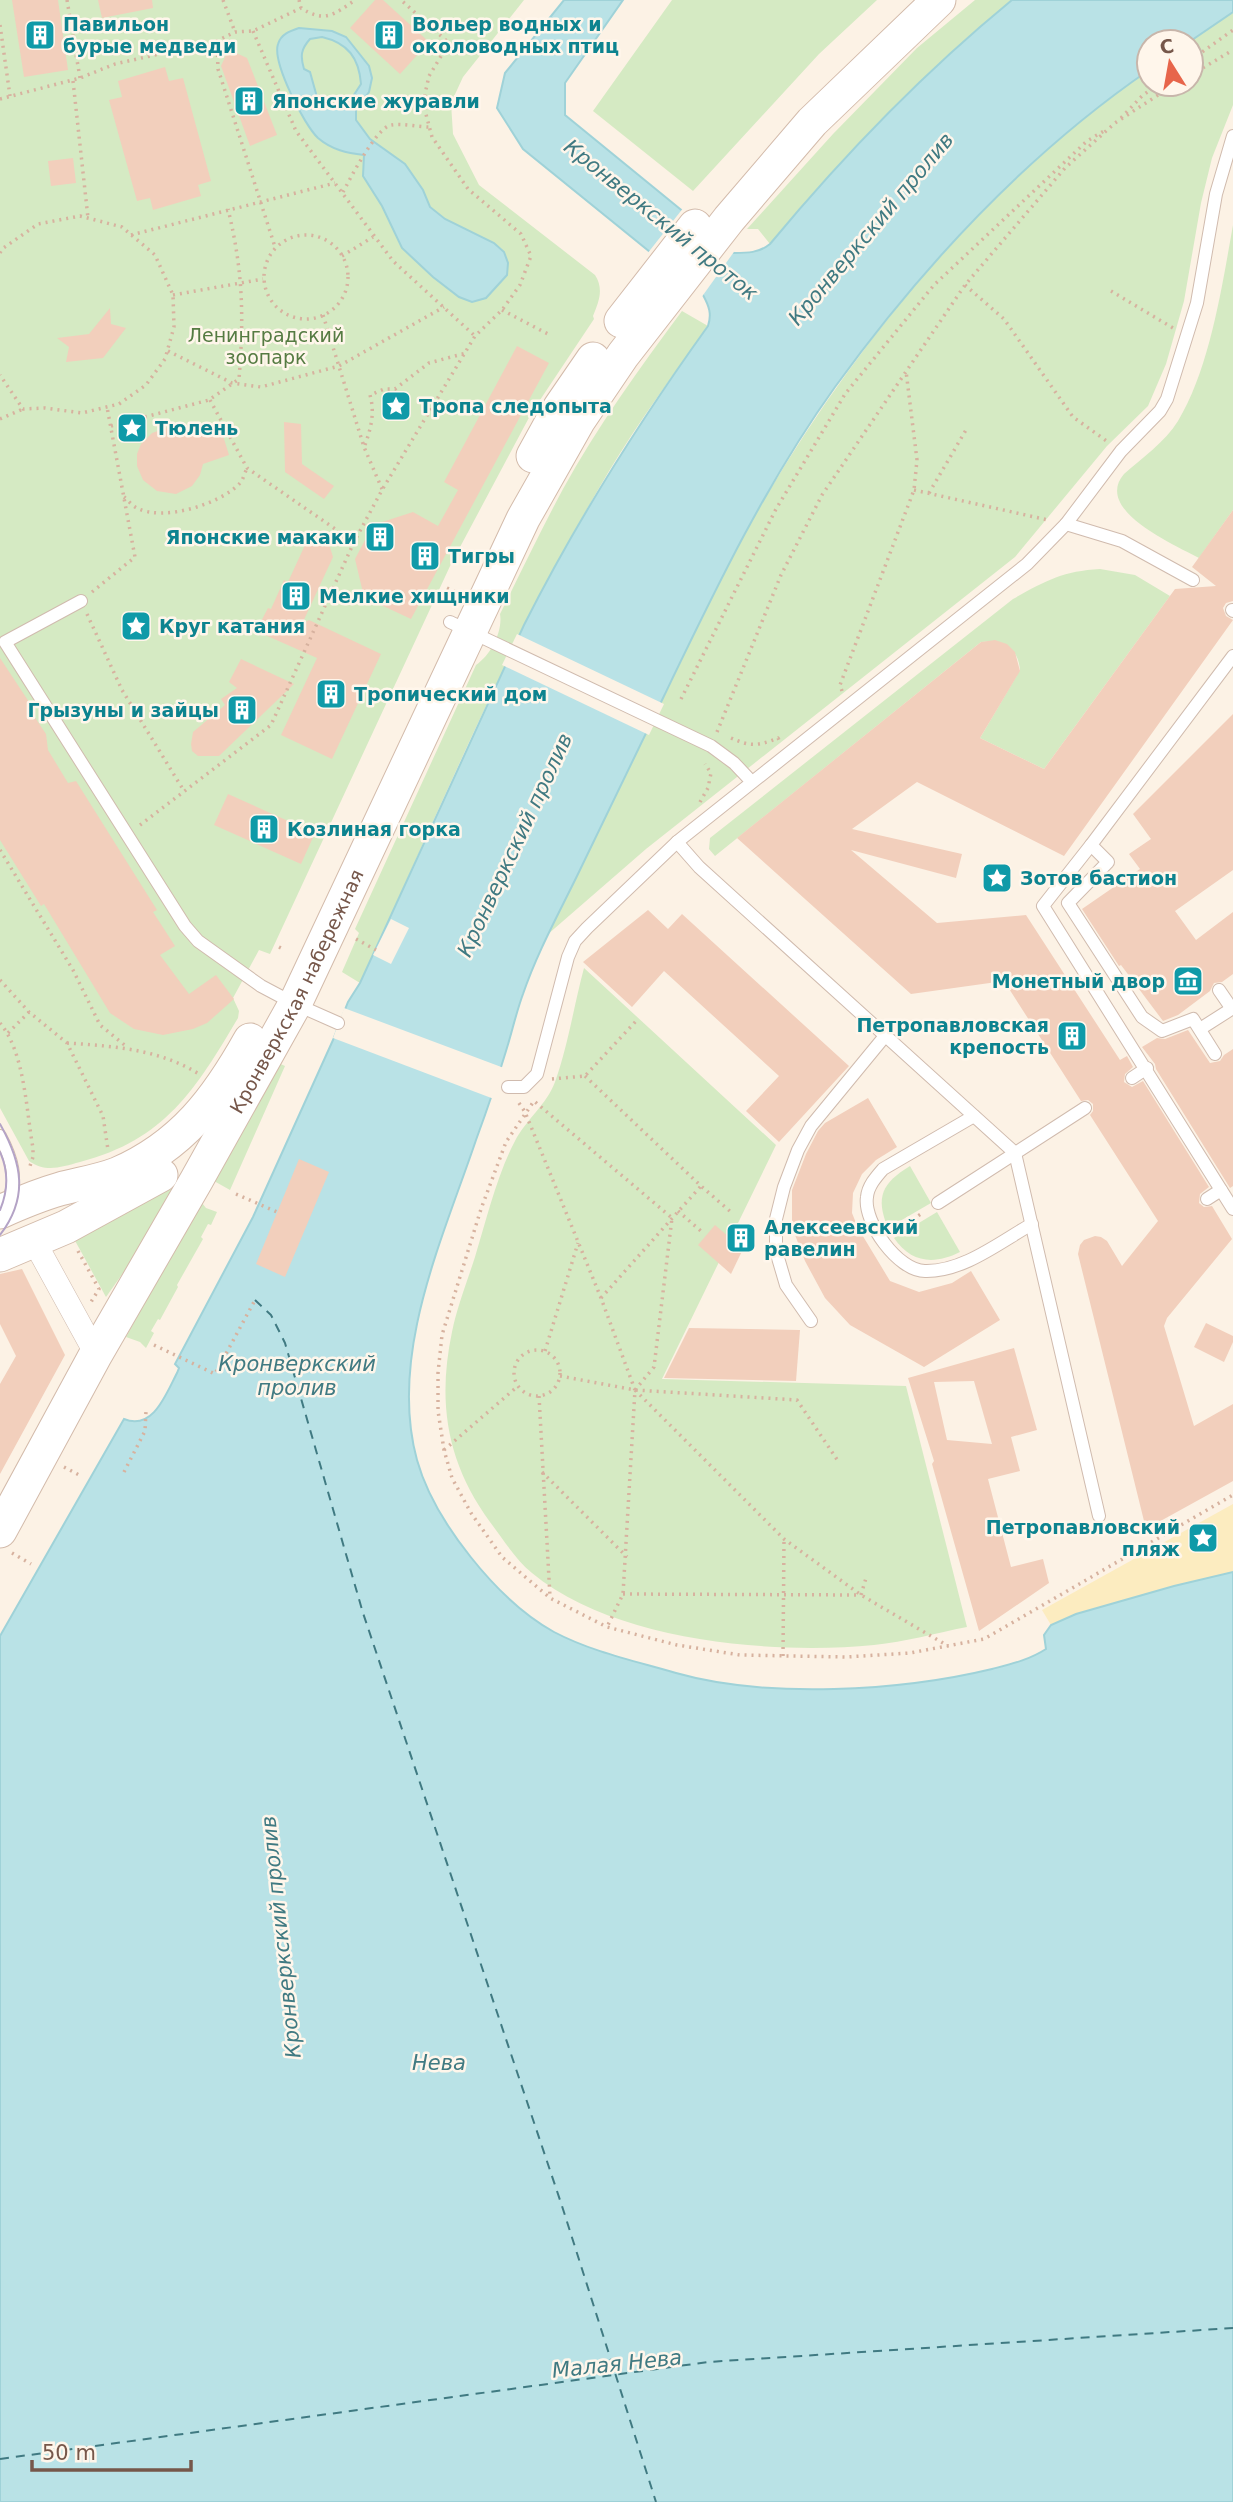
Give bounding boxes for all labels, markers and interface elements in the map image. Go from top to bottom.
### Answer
place label: Павильон бурые медведи [63,13,236,57]
place label: Вольер водных и околоводных птиц [412,13,619,57]
building icon: Павильон бурые медведи [23,18,57,52]
building icon: Вольер водных и околоводных птиц [372,18,406,52]
north arrow [1135,28,1205,98]
text: С [1158,34,1176,58]
building icon: Японские журавли [232,84,266,118]
place label: Японские журавли [272,90,480,112]
water label: Кронверкский пролив [783,128,959,330]
water label: Кронверкский проток [559,135,763,306]
park label: Ленинградский зоопарк [188,324,344,368]
place icon: Тропа следопыта [379,389,413,423]
place label: Тропа следопыта [419,395,612,417]
place icon: Тюлень [115,411,149,445]
place label: Тюлень [155,417,238,439]
building icon: Японские макаки [363,520,397,554]
place label: Японские макаки [166,526,357,548]
building icon: Тигры [408,539,442,573]
place label: Тигры [448,545,515,567]
building icon: Мелкие хищники [279,579,313,613]
place label: Мелкие хищники [319,585,510,607]
place icon: Круг катания [119,609,153,643]
place label: Круг катания [159,615,305,637]
building icon: Тропический дом [314,677,348,711]
place label: Тропический дом [354,683,547,705]
building icon: Грызуны и зайцы [225,693,259,727]
place label: Грызуны и зайцы [27,699,219,721]
water label: Кронверкский пролив [453,730,577,960]
building icon: Козлиная горка [247,812,281,846]
place label: Козлиная горка [287,818,461,840]
place icon: Зотов бастион [980,861,1014,895]
street label: Кронверкская набережная [225,866,368,1117]
place label: Зотов бастион [1020,867,1177,889]
museum icon: Монетный двор [1171,964,1205,998]
place label: Монетный двор [992,970,1165,992]
place label: Петропавловская крепость [856,1014,1049,1058]
building icon: Петропавловская крепость [1055,1019,1089,1053]
place label: Алексеевский равелин [764,1216,918,1260]
building icon: Алексеевский равелин [724,1221,758,1255]
water label: Кронверкский пролив [218,1352,376,1400]
place label: Петропавловский пляж [986,1516,1180,1560]
place icon: Петропавловский пляж [1186,1521,1220,1555]
water label: Кронверкский пролив [256,1815,306,2059]
water label: Нева [412,2051,466,2075]
water label: Малая Нева [551,2345,683,2383]
scale bar [32,2428,191,2472]
text: 50 m [42,2441,96,2465]

